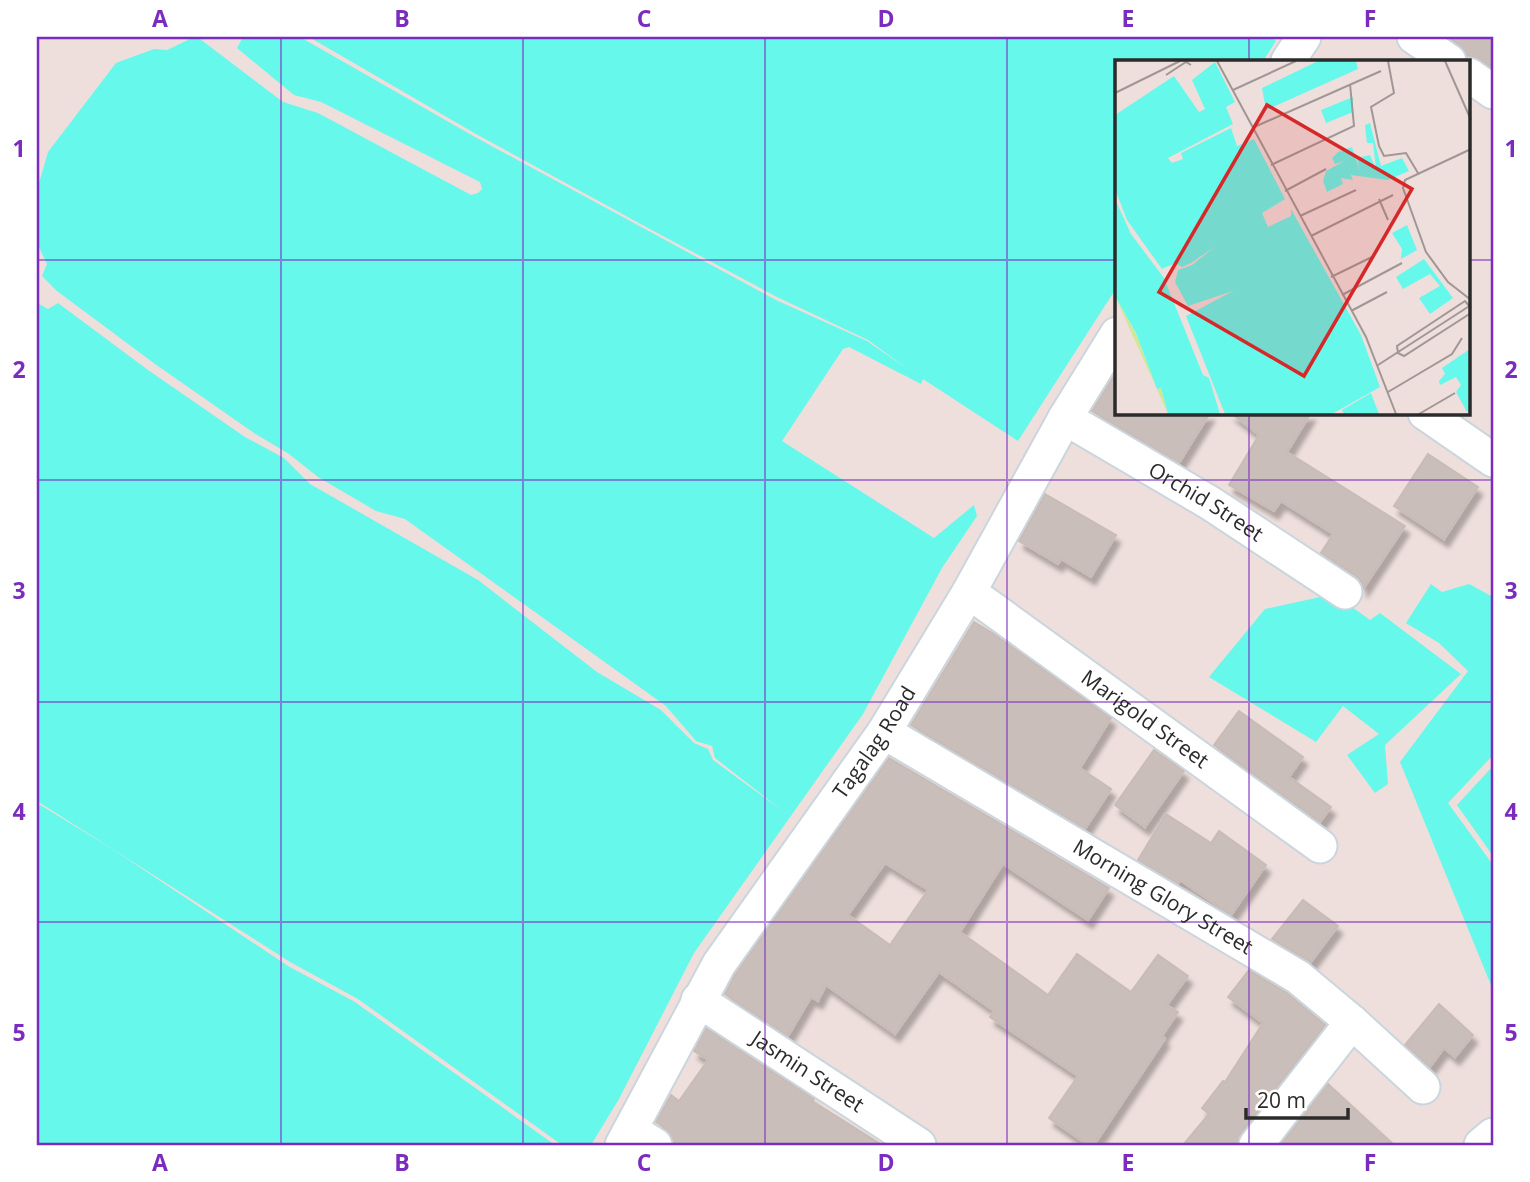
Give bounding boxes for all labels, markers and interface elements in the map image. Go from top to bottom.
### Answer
text: A [152,2,168,34]
text: B [394,2,410,34]
text: C [637,2,651,34]
text: D [877,2,895,34]
text: E [1122,2,1134,34]
text: F [1364,2,1376,34]
inset map [1115,60,1470,415]
text: 1 [12,132,26,164]
text: 1 [1504,132,1518,164]
text: 2 [12,353,26,385]
text: 2 [1504,353,1518,385]
street label: Orchid Street [1144,455,1269,547]
text: 3 [12,574,26,606]
text: 3 [1504,574,1518,606]
street label: Marigold Street [1076,663,1215,774]
street label: Tagalag Road [826,681,922,804]
text: 4 [12,795,26,827]
text: 4 [1504,795,1518,827]
street label: Morning Glory Street [1068,832,1259,960]
text: 5 [12,1016,26,1048]
text: 5 [1504,1016,1518,1048]
street label: Jasmin Street [745,1023,870,1118]
scale bar [1246,1077,1348,1121]
text: 20 m [1257,1086,1306,1114]
text: A [152,1146,168,1178]
text: B [394,1146,410,1178]
text: C [637,1146,651,1178]
text: D [877,1146,895,1178]
text: E [1122,1146,1134,1178]
text: F [1364,1146,1376,1178]

